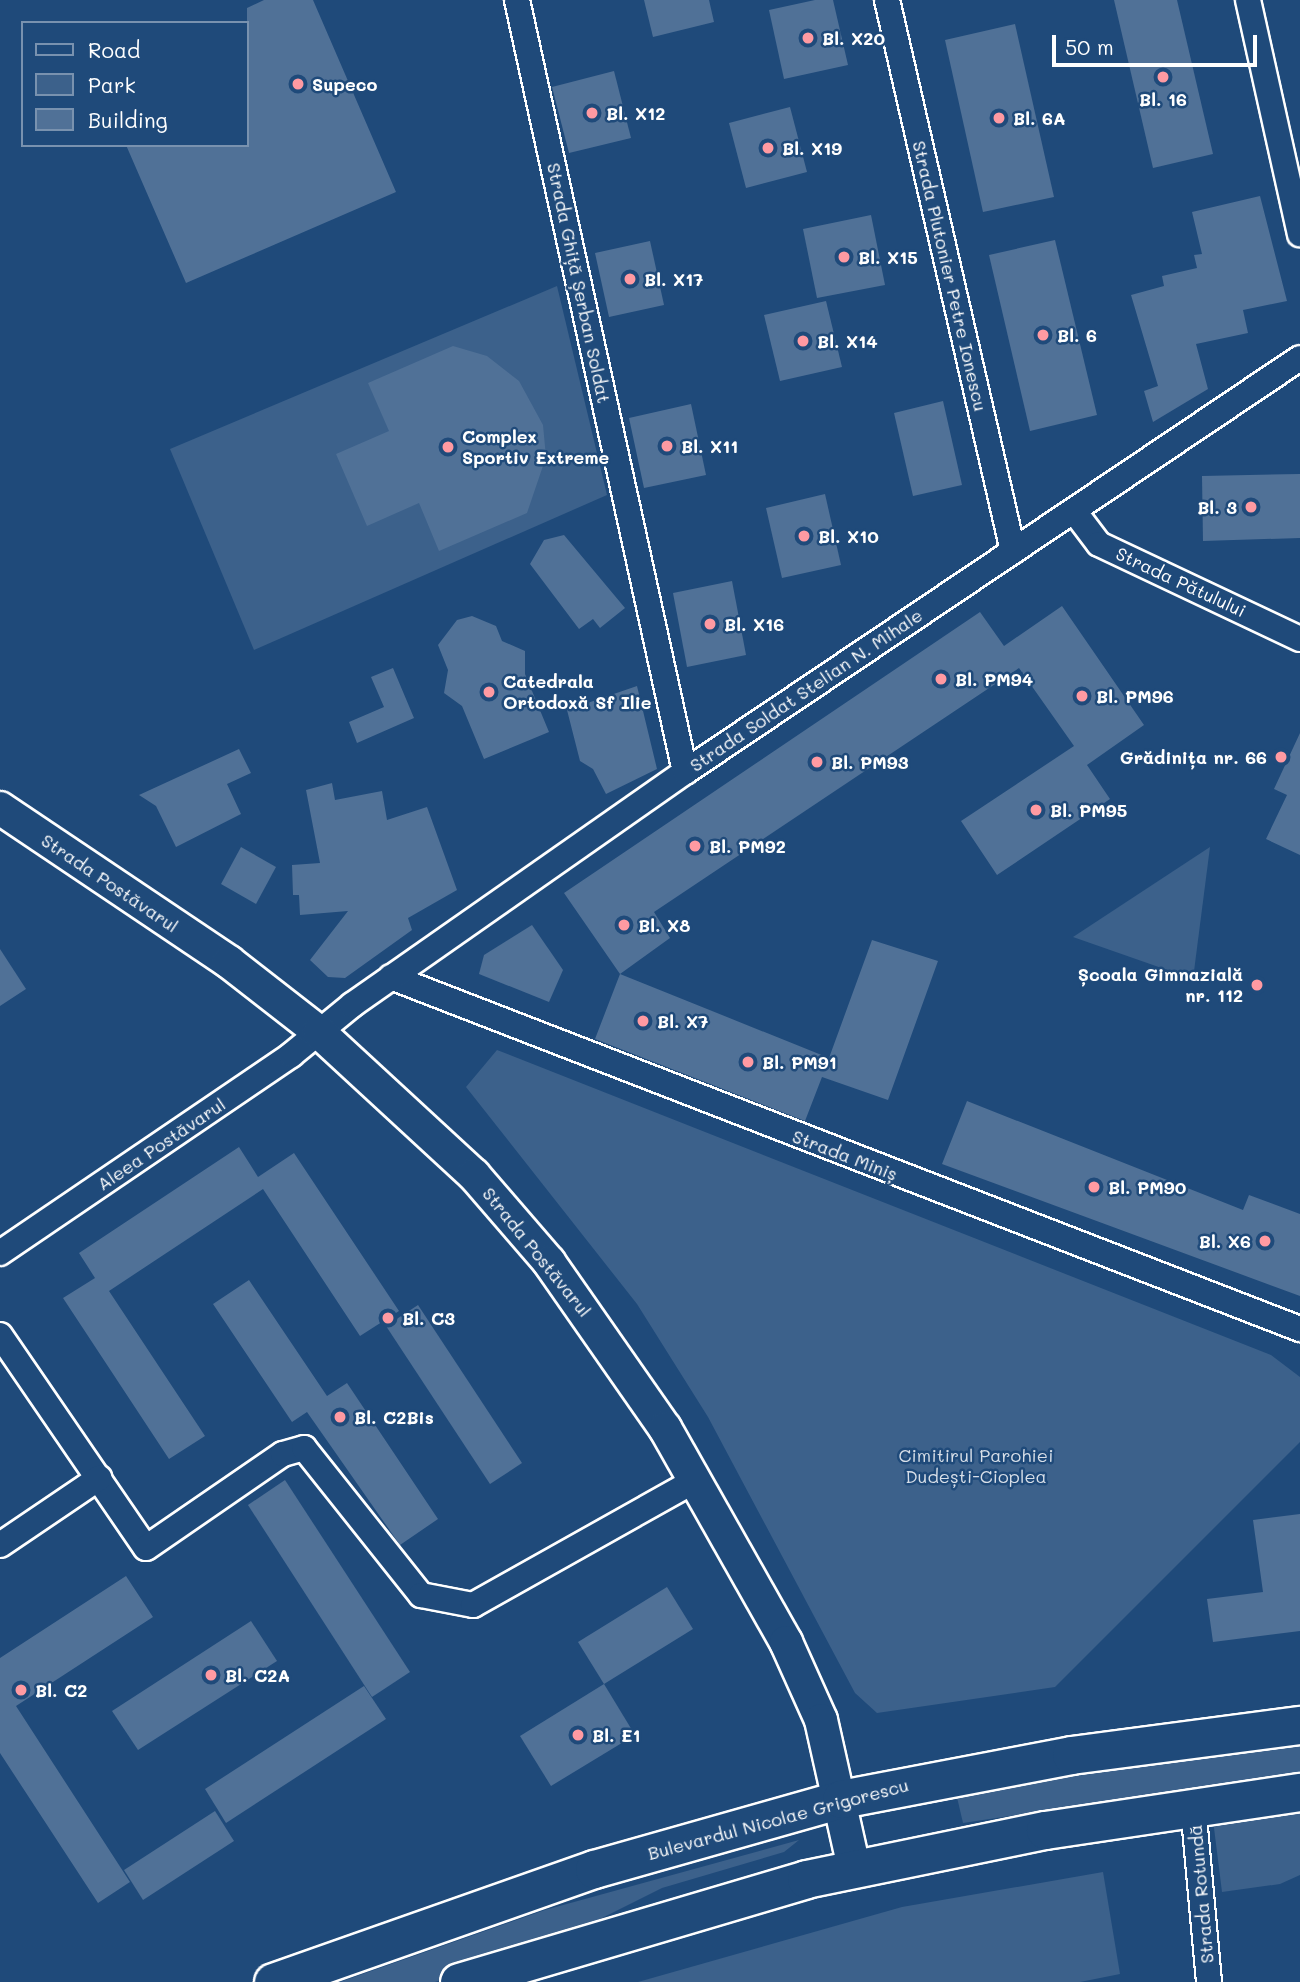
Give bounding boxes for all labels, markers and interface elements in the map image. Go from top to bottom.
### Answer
legend [21,21,248,147]
scale bar [1055,21,1260,65]
place label: Bl. X20 [822,27,885,49]
marker: Bl. X20 [800,30,816,46]
text: 50 m [1065,33,1114,60]
text: Road [88,36,140,63]
marker: Bl. 16 [1155,69,1171,85]
text: Park [88,71,136,98]
place label: Supeco [312,73,377,95]
marker: Supeco [290,76,306,92]
place label: Bl. 16 [1139,88,1187,110]
place label: Bl. X12 [606,102,665,124]
marker: Bl. X12 [584,105,600,121]
text: Building [88,106,168,133]
place label: Bl. 6A [1013,107,1065,129]
marker: Bl. 6A [991,110,1007,126]
place label: Bl. X19 [782,137,842,159]
street label: Strada Plutonier Petre Ionescu [908,139,992,413]
marker: Bl. X19 [760,140,776,156]
street label: Strada Ghiță Șerban Soldat [543,161,615,405]
place label: Bl. X15 [858,246,918,268]
marker: Bl. X15 [836,249,852,265]
place label: Bl. X17 [644,268,703,290]
marker: Bl. X17 [622,271,638,287]
place label: Bl. 6 [1057,324,1097,346]
marker: Bl. 6 [1035,327,1051,343]
place label: Bl. X14 [817,330,878,352]
marker: Bl. X14 [795,333,811,349]
place label: Complex Sportiv Extreme [462,426,609,468]
place label: Bl. X11 [681,435,738,457]
marker: Bl. X11 [659,438,675,454]
marker: Complex Sportiv Extreme [440,439,456,455]
place label: Bl. 3 [1197,496,1237,518]
marker: Bl. 3 [1243,499,1259,515]
place label: Bl. X10 [818,525,879,547]
marker: Bl. X10 [796,528,812,544]
street label: Strada Pătulului [1113,542,1249,622]
street label: Strada Soldat Stelian N. Mihale [686,604,926,776]
place label: Bl. X16 [724,613,784,635]
marker: Bl. X16 [702,616,718,632]
place label: Bl. PM94 [955,668,1033,690]
place label: Catedrala Ortodoxă Sf Ilie [503,671,652,714]
marker: Bl. PM94 [933,671,949,687]
marker: Catedrala Ortodoxă Sf Ilie [481,684,497,700]
place label: Bl. PM96 [1096,685,1174,707]
marker: Bl. PM96 [1074,688,1090,704]
place label: Grădinița nr. 66 [1120,746,1267,768]
marker: Grădinița nr. 66 [1273,749,1289,765]
place label: Bl. PM93 [831,751,908,773]
marker: Bl. PM93 [809,754,825,770]
place label: Bl. PM95 [1050,799,1127,821]
marker: Bl. PM95 [1028,802,1044,818]
street label: Strada Postăvarul [37,829,183,937]
place label: Bl. PM92 [709,835,786,857]
marker: Bl. PM92 [687,838,703,854]
place label: Bl. X8 [638,914,690,936]
marker: Bl. X8 [616,917,632,933]
place label: Școala Gimnazială nr. 112 [1078,964,1243,1006]
marker: Școala Gimnazială nr. 112 [1249,977,1265,993]
place label: Bl. X7 [657,1010,708,1032]
marker: Bl. X7 [635,1013,651,1029]
place label: Bl. PM91 [762,1051,837,1073]
marker: Bl. PM91 [740,1054,756,1070]
street label: Aleea Postăvarul [93,1093,229,1195]
street label: Strada Miniș [789,1125,901,1185]
place label: Bl. PM90 [1108,1176,1186,1198]
marker: Bl. PM90 [1086,1179,1102,1195]
street label: Strada Postăvarul [478,1183,596,1321]
place label: Bl. X6 [1199,1230,1251,1252]
marker: Bl. X6 [1257,1233,1273,1249]
place label: Bl. C3 [402,1307,455,1329]
marker: Bl. C3 [380,1310,396,1326]
place label: Bl. C2Bis [354,1406,434,1428]
marker: Bl. C2Bis [332,1409,348,1425]
park label: Cimitirul Parohiei Dudești-Cioplea [898,1445,1054,1488]
place label: Bl. C2A [225,1664,290,1686]
marker: Bl. C2A [203,1667,219,1683]
place label: Bl. C2 [35,1679,87,1701]
marker: Bl. C2 [13,1682,29,1698]
place label: Bl. E1 [592,1724,641,1746]
marker: Bl. E1 [570,1727,586,1743]
street label: Bulevardul Nicolae Grigorescu [645,1774,911,1864]
street label: Strada Rotundă [1184,1824,1218,1964]

